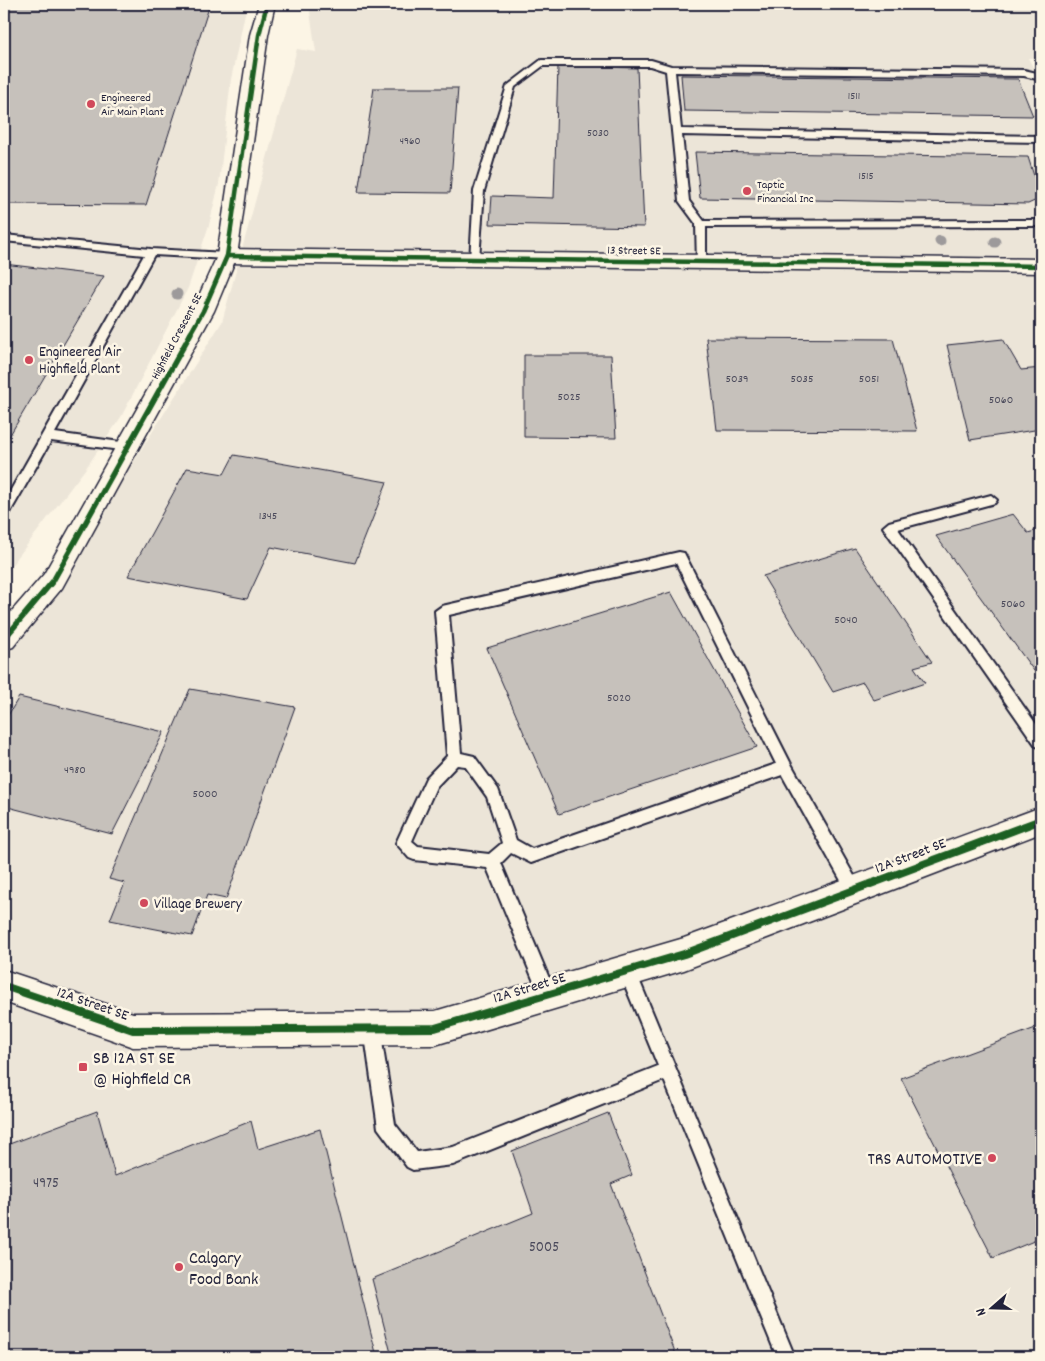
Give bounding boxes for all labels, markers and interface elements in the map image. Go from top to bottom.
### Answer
house number: 1511 [848,89,860,105]
place label: Engineered Air Main Plant [101,90,165,121]
marker: Engineered Air Main Plant [85,98,97,110]
house number: 5030 [587,126,609,142]
house number: 4960 [400,134,421,150]
house number: 1515 [858,169,874,185]
place label: Taptic Financial Inc [757,177,814,208]
marker: Taptic Financial Inc [741,185,753,197]
street label: 13 Street SE [607,243,661,260]
street label: Highfield Crescent SE [147,290,207,383]
place label: Engineered Air Highfield Plant [39,342,122,381]
marker: Engineered Air Highfield Plant [23,354,35,366]
house number: 5039 [726,371,748,388]
house number: 5035 [791,371,813,388]
house number: 5051 [859,371,879,388]
house number: 5025 [558,389,580,406]
house number: 5060 [989,392,1013,409]
house number: 1345 [259,508,277,525]
house number: 5060 [1001,596,1025,613]
house number: 5040 [834,612,858,629]
house number: 5020 [607,690,631,707]
house number: 4980 [64,762,86,779]
house number: 5000 [192,786,218,803]
street label: 12A Street SE [872,833,950,881]
place label: Village Brewery [154,894,243,916]
marker: Village Brewery [138,897,150,909]
street label: 12A Street SE [491,967,569,1010]
street label: 12A Street SE [53,982,131,1028]
place label: SB 12A ST SE @ Highfield CR [93,1047,191,1093]
marker: SB 12A ST SE @ Highfield CR [77,1061,89,1073]
place label: TRS AUTOMOTIVE [867,1148,982,1173]
marker: TRS AUTOMOTIVE [986,1152,998,1164]
house number: 4975 [33,1173,59,1195]
house number: 5005 [529,1237,559,1259]
place label: Calgary Food Bank [189,1247,258,1293]
marker: Calgary Food Bank [173,1261,185,1273]
north arrow [968,1284,1018,1334]
text: N [971,1305,992,1318]

